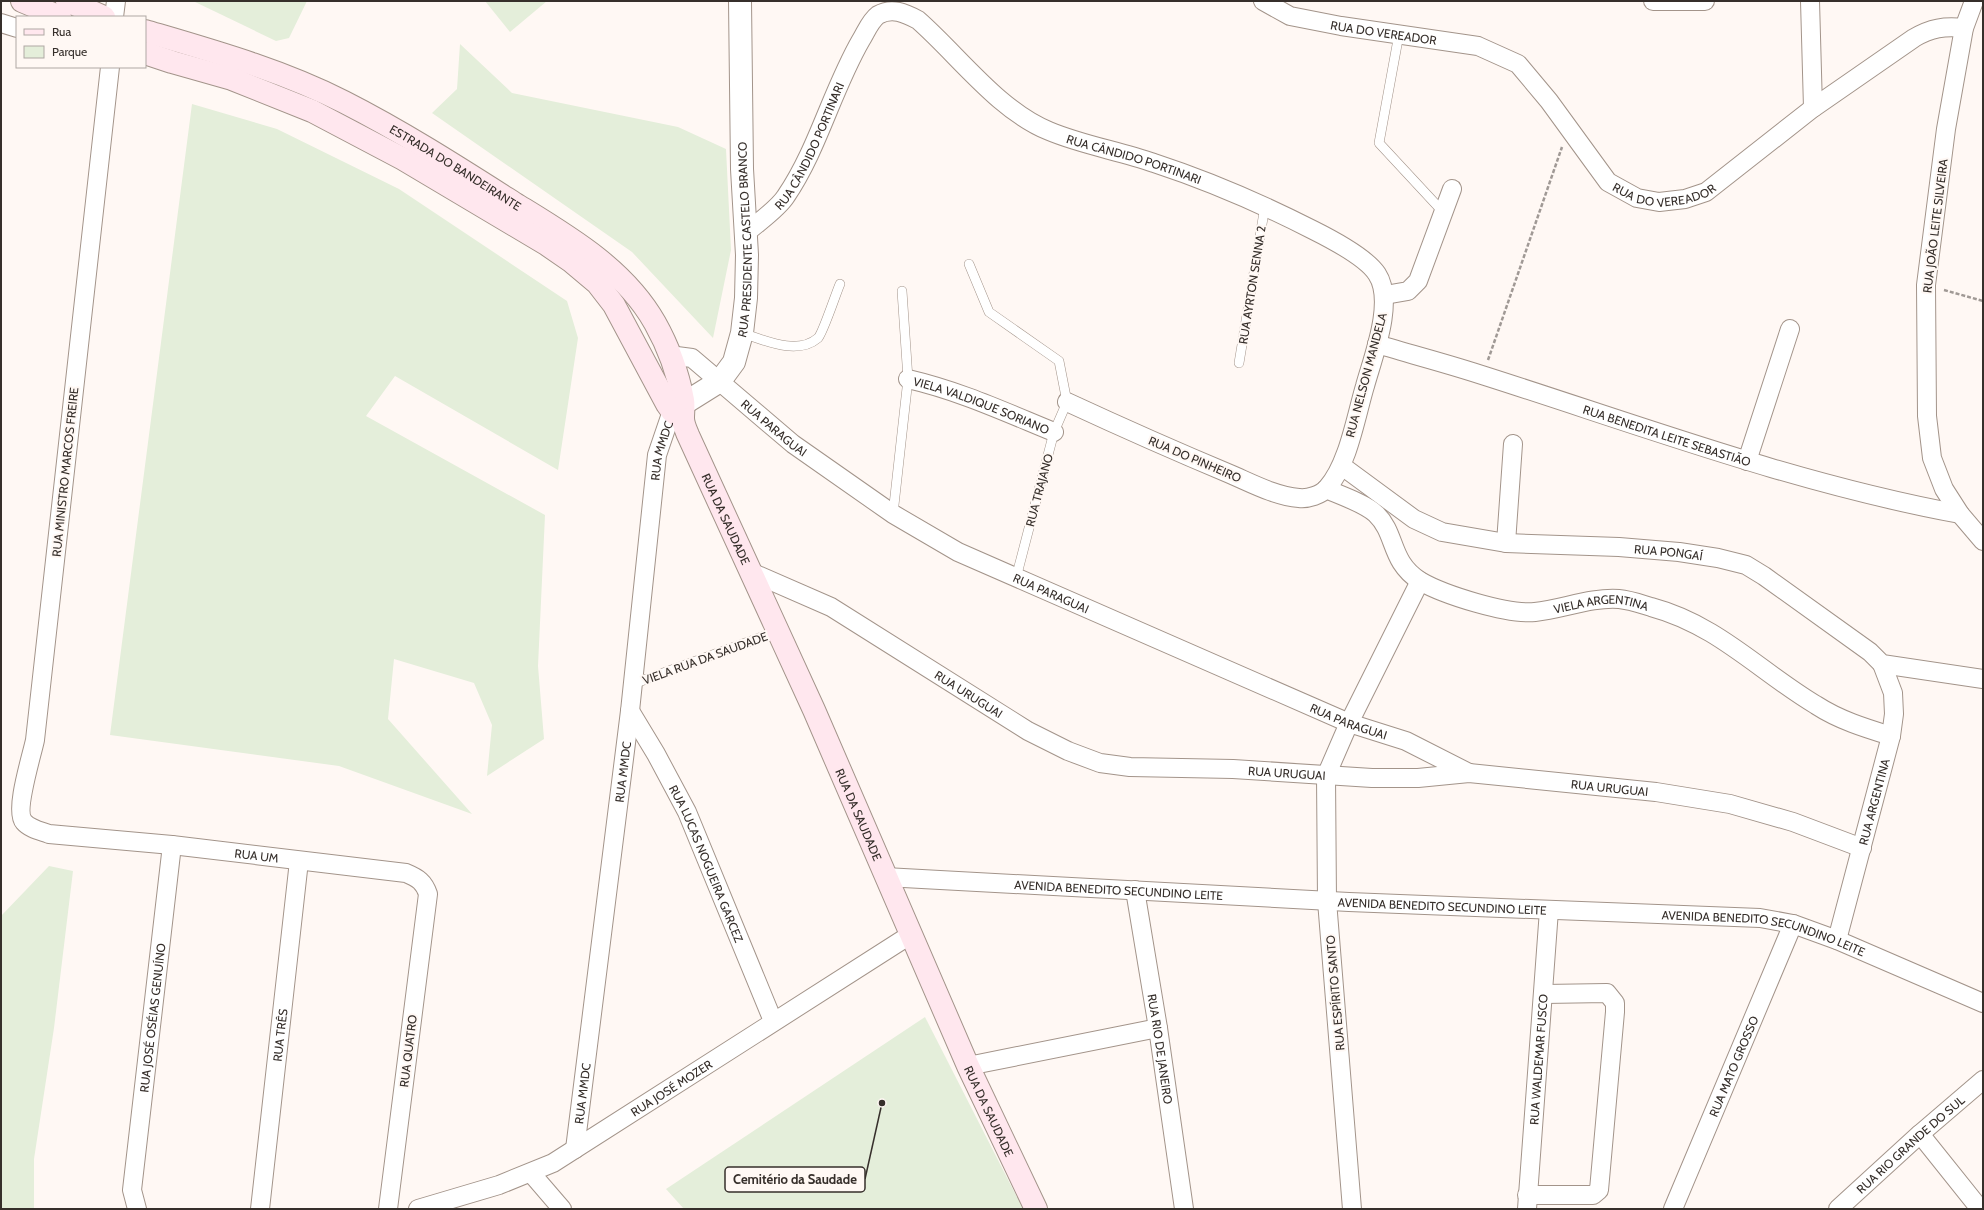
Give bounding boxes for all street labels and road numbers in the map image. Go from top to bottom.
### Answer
street label: RUA DO VEREADOR [1329,17,1438,47]
street label: RUA CÂNDIDO PORTINARI [771,80,847,213]
street label: ESTRADA DO BANDEIRANTE [387,121,525,213]
street label: RUA CÂNDIDO PORTINARI [1065,131,1204,187]
street label: RUA PRESIDENTE CASTELO BRANCO [734,142,755,339]
street label: RUA JOÃO LEITE SILVEIRA [1919,157,1951,294]
street label: RUA DO VEREADOR [1610,174,1718,190]
street label: RUA AYRTON SENNA 2 [1235,225,1269,345]
street label: RUA NELSON MANDELA [1342,310,1390,439]
street label: VIELA VALDIQUE SORIANO [912,373,1052,437]
street label: RUA MINISTRO MARCOS FREIRE [49,386,81,557]
street label: RUA PARAGUAI [738,396,810,459]
street label: RUA BENEDITA LEITE SEBASTIÃO [1581,401,1753,469]
street label: RUA MMDC [647,419,676,481]
street label: RUA DO PINHEIRO [1146,433,1244,485]
street label: RUA TRAJANO [1022,452,1056,528]
street label: RUA DA SAUDADE [699,471,754,567]
street label: RUA PONGAÍ [1634,541,1704,563]
street label: RUA PARAGUAI [1011,570,1091,616]
street label: VIELA ARGENTINA [1552,591,1651,616]
street label: VIELA RUA DA SAUDADE [640,628,770,688]
street label: RUA URUGUAI [932,667,1006,721]
street label: RUA PARAGUAI [1308,699,1389,742]
street label: RUA MMDC [611,741,634,803]
street label: RUA ARGENTINA [1855,756,1892,847]
street label: RUA URUGUAI [1248,762,1326,782]
street label: RUA DA SAUDADE [833,766,886,863]
street label: RUA URUGUAI [1570,776,1649,799]
street label: RUA LUCAS NOGUEIRA GARCEZ [666,782,747,945]
street label: RUA UM [234,845,280,865]
street label: AVENIDA BENEDITO SECUNDINO LEITE [1014,876,1224,903]
street label: AVENIDA BENEDITO SECUNDINO LEITE [1337,894,1547,917]
street label: AVENIDA BENEDITO SECUNDINO LEITE [1661,907,1868,959]
street label: RUA ESPÍRITO SANTO [1322,935,1348,1051]
street label: RUA JOSÉ OSÉIAS GENUÍNO [136,942,168,1093]
street label: RUA RIO DE JANEIRO [1145,993,1176,1105]
street label: RUA WALDEMAR FUSCO [1526,993,1550,1125]
street label: RUA TRÊS [269,1008,290,1062]
street label: RUA MATO GROSSO [1705,1013,1761,1119]
street label: RUA QUATRO [396,1014,420,1088]
street label: RUA JOSÉ MOZER [628,1056,715,1119]
street label: RUA MMDC [571,1062,593,1125]
street label: RUA DA SAUDADE [961,1063,1018,1159]
street label: RUA RIO GRANDE DO SUL [1853,1092,1967,1196]

